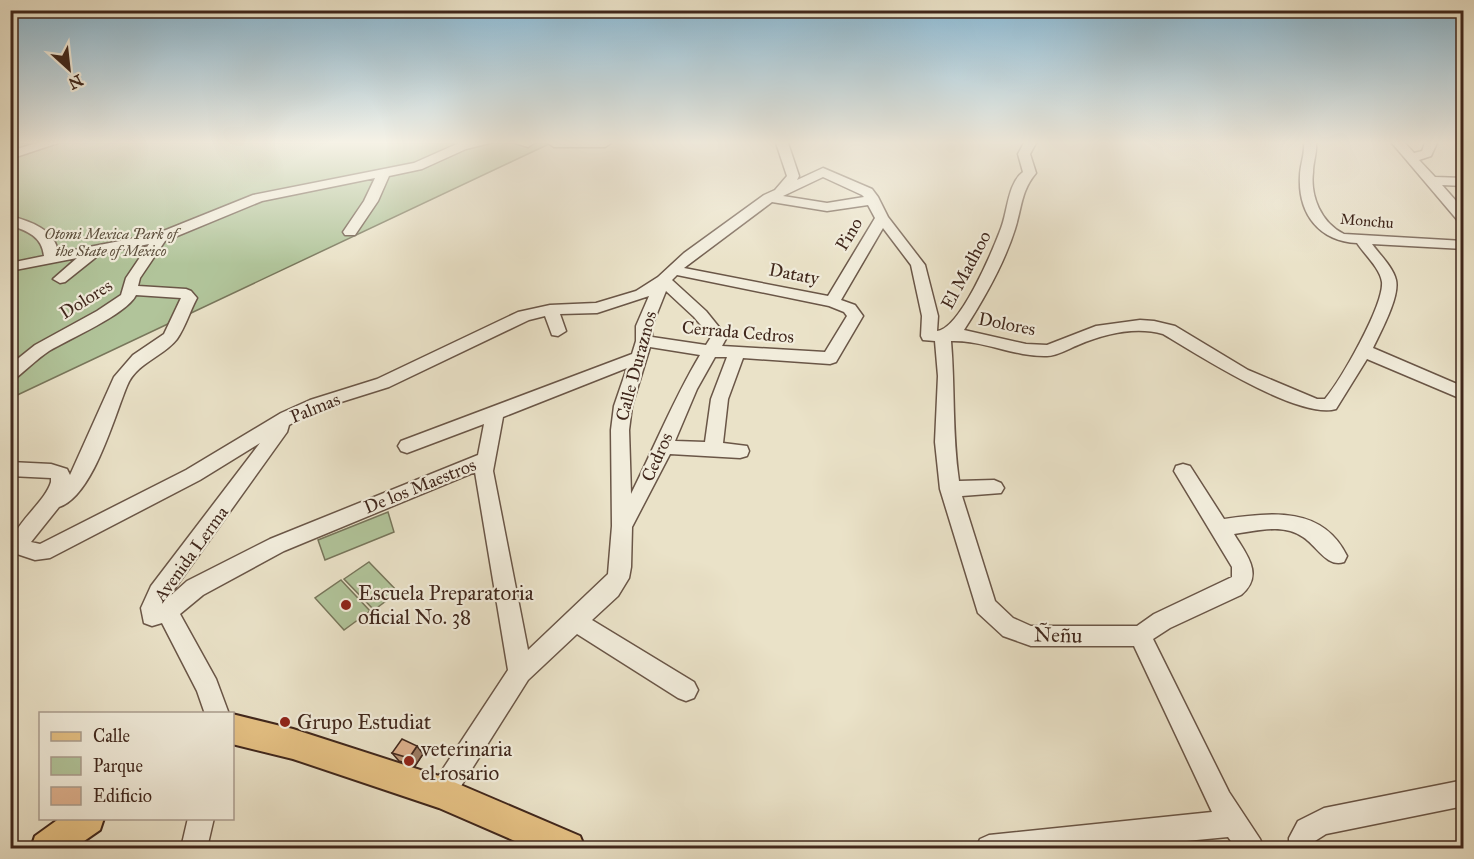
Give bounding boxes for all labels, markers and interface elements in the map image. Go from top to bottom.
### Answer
north arrow [39,39,99,99]
text: N [65,70,86,94]
street label: Monchu [1339,210,1395,232]
street label: Pino [831,214,867,254]
park label: Otomi Mexica Park of the State of Mexico [45,225,182,260]
street label: El Madhoo [936,227,996,313]
street label: Dataty [767,258,821,290]
street label: Dolores [56,274,116,324]
street label: Dolores [976,308,1038,340]
street label: Calle Duraznos [611,309,661,423]
street label: Cerrada Cedros [681,316,795,348]
street label: Palmas [287,388,343,428]
street label: Cedros [637,429,677,485]
street label: De los Maestros [361,454,479,518]
street label: Avenida Lerma [148,502,233,607]
place label: Escuela Preparatoria oficial No. 38 [358,580,534,630]
marker: Escuela Preparatoria oficial No. 38 [339,598,353,612]
street label: Ñeñu [1033,621,1083,649]
place label: Grupo Estudiat [297,709,432,735]
legend [39,712,234,820]
marker: Grupo Estudiat [278,715,292,729]
text: Calle [93,725,130,747]
place label: veterinaria el rosario [420,736,512,786]
marker: veterinaria el rosario [402,754,416,768]
text: Parque [93,755,143,778]
text: Edificio [93,785,152,807]

